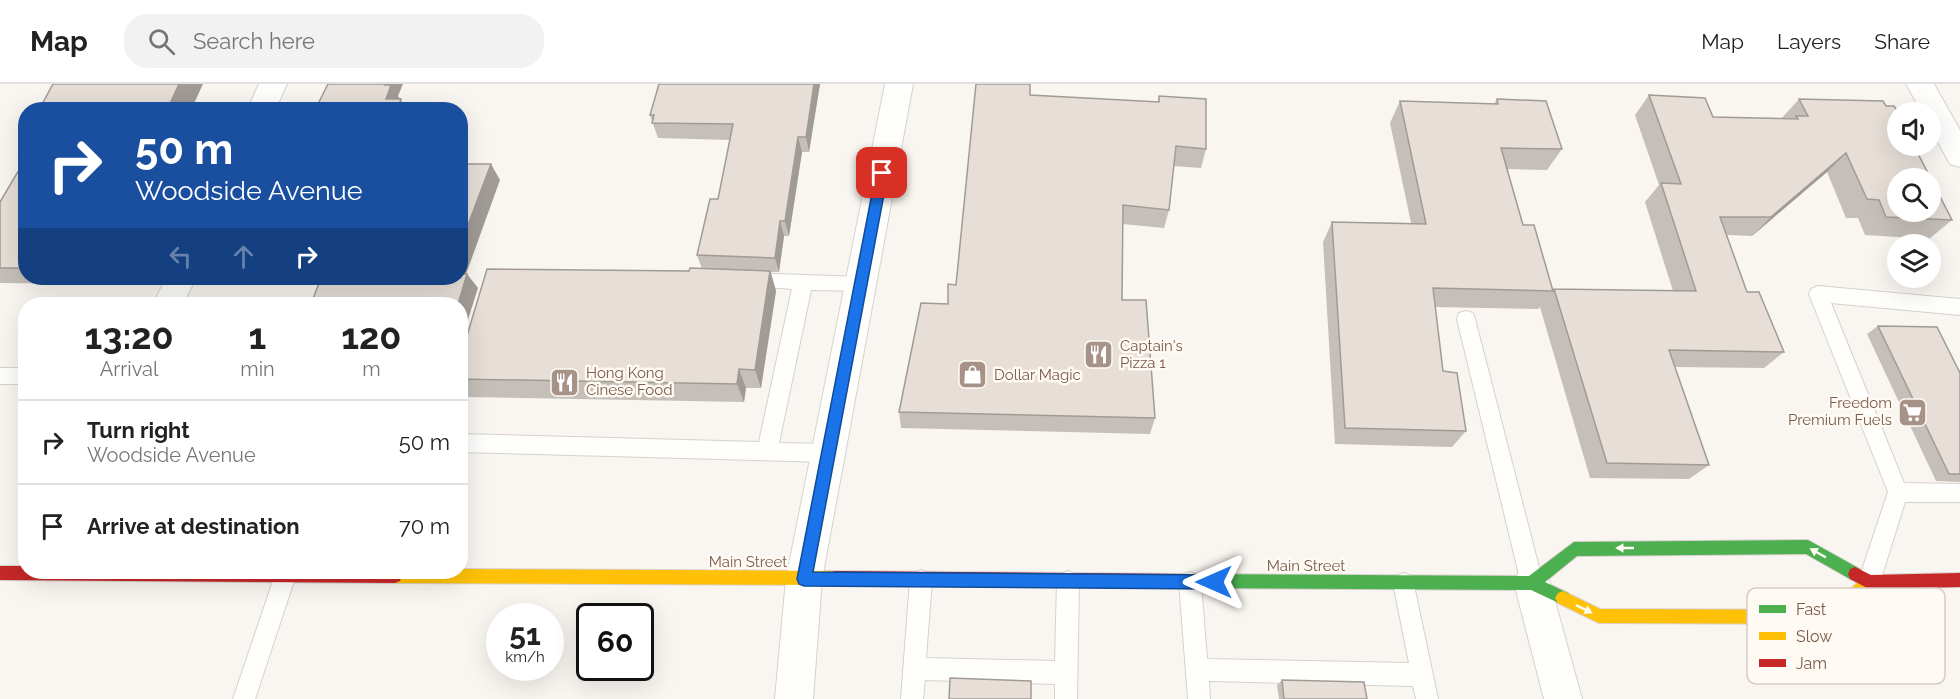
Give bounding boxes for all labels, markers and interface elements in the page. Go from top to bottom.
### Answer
search box [124,14,544,68]
text: Map [30,25,88,58]
icon: search [145,25,178,58]
text: Search here [193,28,315,54]
text: Map [1701,29,1744,54]
text: Layers [1777,29,1841,54]
text: Share [1874,29,1930,54]
map controls [1887,102,1941,288]
button: sound [1887,102,1941,156]
text: 50 m [135,125,233,174]
icon: right [36,126,114,204]
pin [856,147,907,198]
icon: arrive [865,156,898,189]
button: search [1887,168,1941,222]
text: Woodside Avenue [135,175,363,206]
button: layers [1887,234,1941,288]
icon: left [164,240,197,273]
icon: ahead [227,240,260,273]
icon: right [290,240,323,273]
text: 13:20 [85,315,174,357]
text: 1 [249,315,266,357]
text: 120 [341,315,401,357]
place label: Captain's Pizza 1 [1120,337,1183,372]
restaurant icon: Captain's Pizza 1 [1083,339,1115,371]
text: Arrival [100,357,158,381]
text: min [240,357,275,381]
text: m [362,357,381,381]
shop icon: Dollar Magic [957,359,989,391]
place label: Hong Kong Cinese Food [586,364,673,399]
restaurant icon: Hong Kong Cinese Food [549,366,581,398]
place label: Dollar Magic [994,366,1081,384]
place label: Freedom Premium Fuels [1788,394,1892,429]
supermarket icon: Freedom Premium Fuels [1897,396,1929,428]
text: Turn right [87,417,190,443]
icon: right [36,426,69,459]
text: 50 m [399,429,450,455]
text: Woodside Avenue [87,443,256,467]
icon: arrive [36,510,69,543]
text: Arrive at destination [87,513,300,539]
text: 70 m [399,513,450,539]
one-way arrow [1615,543,1634,553]
one-way arrow [1809,548,1826,558]
position arrow [1182,550,1246,614]
street label: Main Street [709,553,787,571]
street label: Main Street [1267,557,1345,575]
legend [1747,588,1945,684]
text: Fast [1796,600,1827,619]
speed limit sign: 60 [576,603,654,681]
one-way arrow [1576,604,1593,613]
text: 51 [509,617,541,652]
text: Slow [1796,627,1832,646]
text: km/h [505,648,545,666]
text: Jam [1796,654,1827,673]

